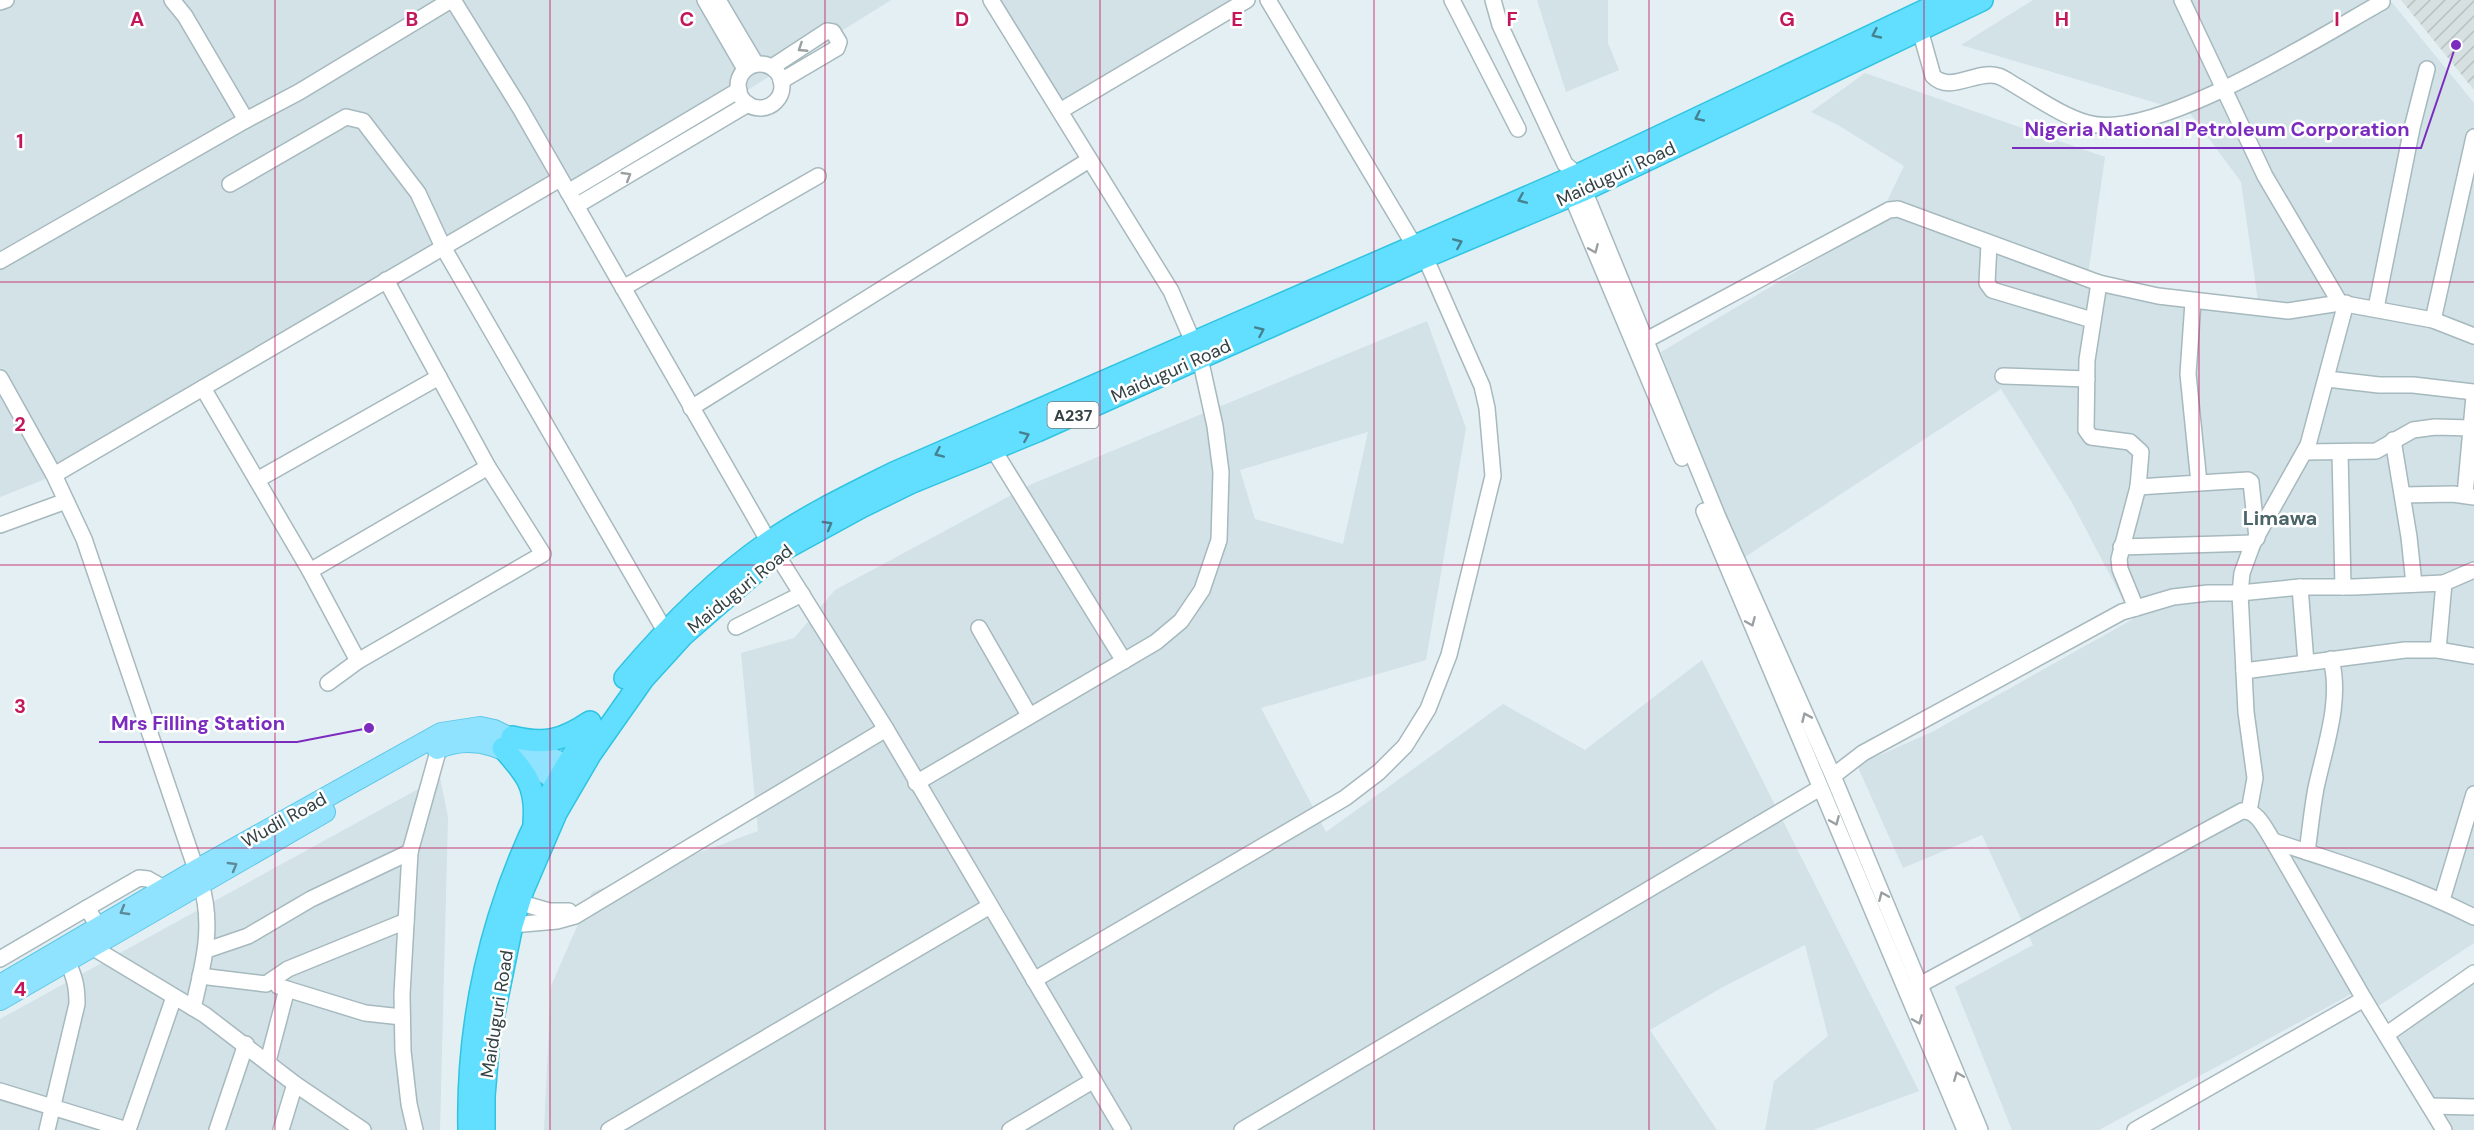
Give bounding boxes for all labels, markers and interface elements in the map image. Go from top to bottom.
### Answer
text: A [130,6,144,32]
text: B [406,6,418,32]
text: C [680,6,694,32]
text: D [955,6,969,32]
text: E [1231,6,1243,32]
text: F [1506,6,1518,32]
text: G [1779,6,1795,32]
text: H [2055,6,2069,32]
text: I [2334,6,2340,32]
one-way arrow [1871,27,1882,39]
one-way arrow [798,40,808,52]
one-way arrow [1695,110,1706,122]
callout: Nigeria National Petroleum Corporation [2012,110,2421,148]
text: Nigeria National Petroleum Corporation [2024,116,2410,142]
text: 1 [16,128,24,154]
street label: Maiduguri Road [1553,136,1679,212]
one-way arrow [620,172,631,184]
one-way arrow [1517,192,1528,204]
one-way arrow [1452,239,1463,251]
one-way arrow [1587,243,1599,254]
one-way arrow [1254,326,1265,338]
street label: Maiduguri Road [1107,334,1235,408]
road number: A237 [1048,402,1098,428]
text: 2 [14,411,26,437]
one-way arrow [1018,431,1029,443]
one-way arrow [935,446,946,458]
district label: Limawa [2243,505,2317,531]
one-way arrow [822,521,832,532]
street label: Maiduguri Road [682,539,798,639]
one-way arrow [1744,616,1756,627]
text: 3 [14,693,26,719]
callout: Mrs Filling Station [99,704,297,742]
text: Mrs Filling Station [111,710,285,736]
one-way arrow [1802,712,1814,723]
street label: Wudil Road [237,787,331,853]
one-way arrow [1828,815,1840,826]
one-way arrow [226,861,237,873]
one-way arrow [1878,891,1890,902]
one-way arrow [120,904,130,915]
street label: Maiduguri Road [475,948,519,1080]
text: 4 [14,976,27,1002]
one-way arrow [1911,1014,1923,1025]
one-way arrow [1953,1071,1965,1082]

